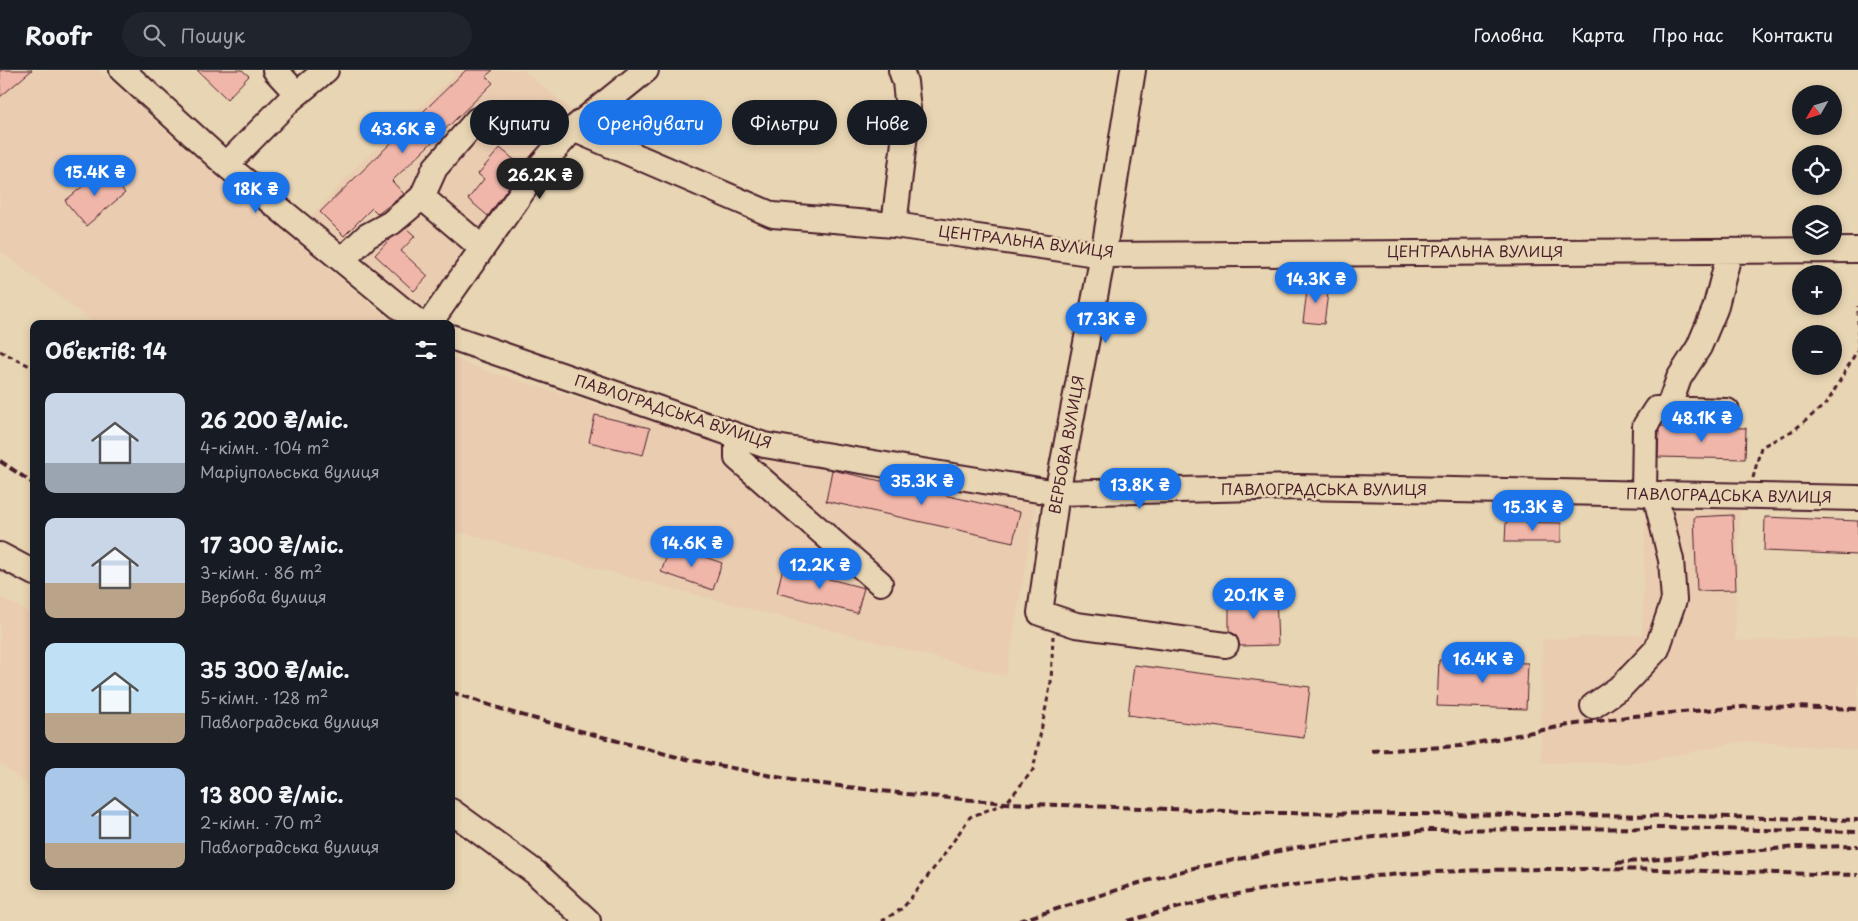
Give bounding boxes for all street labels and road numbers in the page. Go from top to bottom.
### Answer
street label: ЦЕНТРАЛЬНА ВУЛИЦЯ [937,218,1115,263]
street label: ЦЕНТРАЛЬНА ВУЛИЦЯ [1387,239,1563,262]
street label: ПАВЛОГРАДСЬКА ВУЛИЦЯ [572,368,775,453]
street label: ВЕРБОВА ВУЛИЦЯ [1042,374,1089,516]
street label: ПАВЛОГРАДСЬКА ВУЛИЦЯ [1221,477,1427,500]
street label: ПАВЛОГРАДСЬКА ВУЛИЦЯ [1626,481,1832,508]

